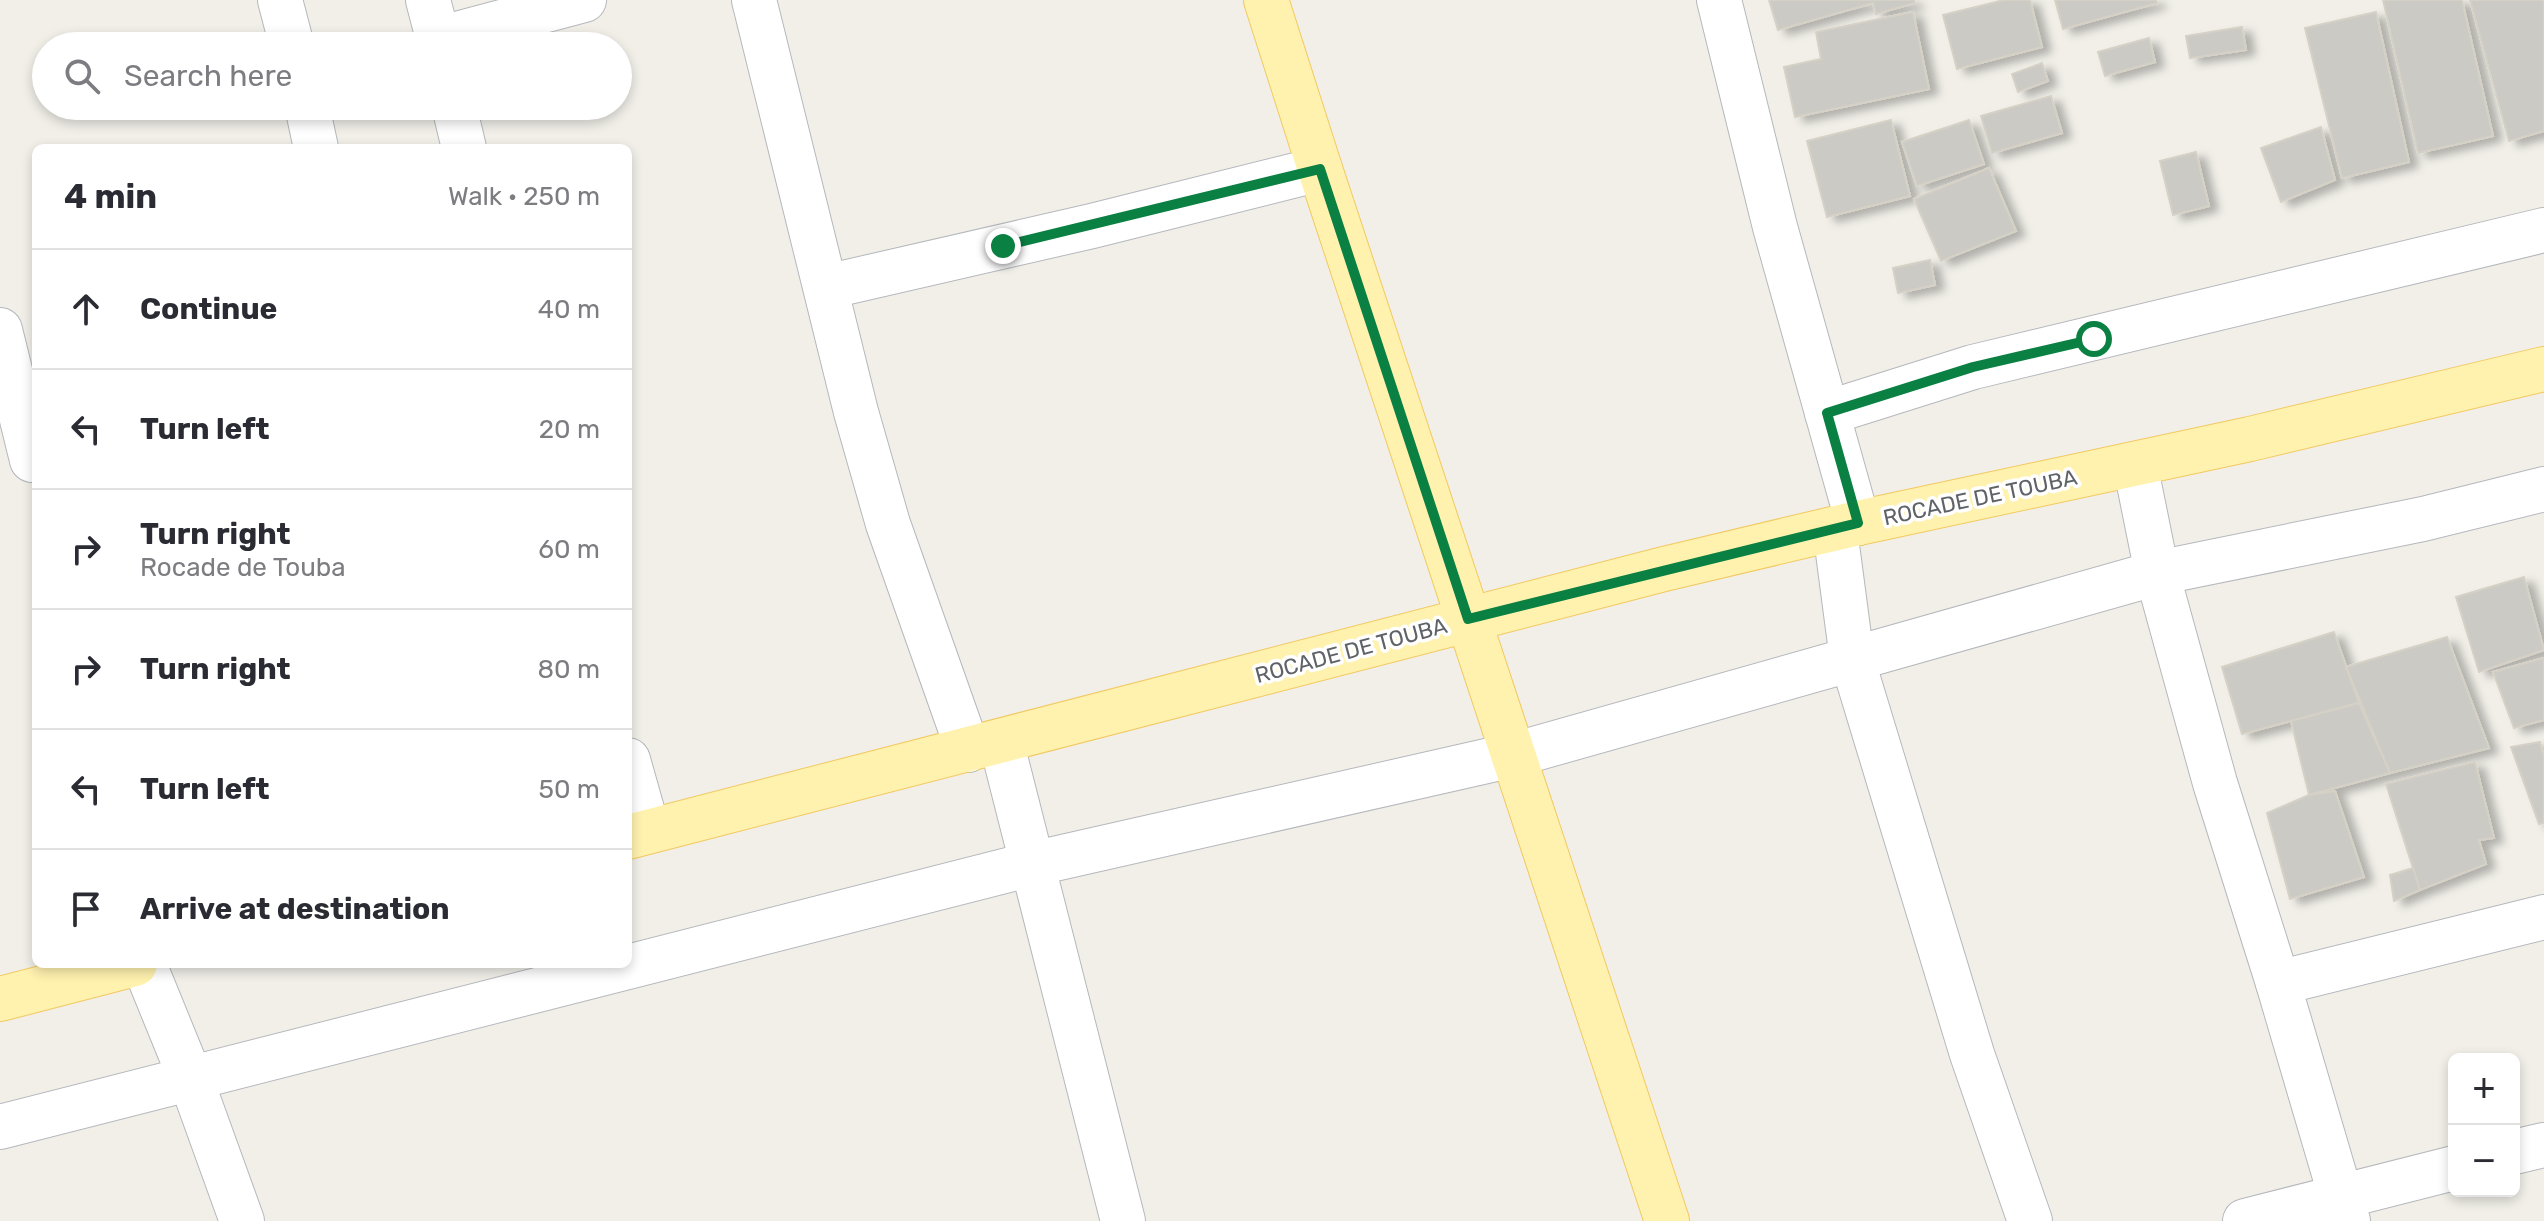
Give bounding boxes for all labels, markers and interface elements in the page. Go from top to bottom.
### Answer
search box [32,32,632,120]
icon: search [60,54,104,98]
text: Search here [124,58,292,94]
text: 4 min [64,176,157,217]
text: Walk · 250 m [448,181,600,212]
route end [985,228,1021,264]
icon: ahead [64,287,108,331]
text: Continue [140,291,277,327]
text: 40 m [538,294,600,325]
route start [2076,321,2112,357]
icon: left [64,407,108,451]
text: Turn left [140,411,270,447]
text: 20 m [539,414,600,445]
street label: ROCADE DE TOUBA [1881,464,2080,531]
text: Turn right [140,516,291,552]
icon: right [64,527,108,571]
text: 60 m [538,534,600,565]
text: Rocade de Touba [140,552,346,583]
street label: ROCADE DE TOUBA [1252,612,1450,689]
icon: right [64,647,108,691]
text: Turn right [140,651,291,687]
text: 80 m [537,654,600,685]
icon: left [64,767,108,811]
text: Turn left [140,771,270,807]
text: 50 m [539,774,600,805]
icon: arrive [64,887,108,931]
text: Arrive at destination [140,891,450,927]
map controls [2448,1053,2520,1197]
button: + [2448,1053,2520,1125]
button: − [2448,1125,2520,1197]

